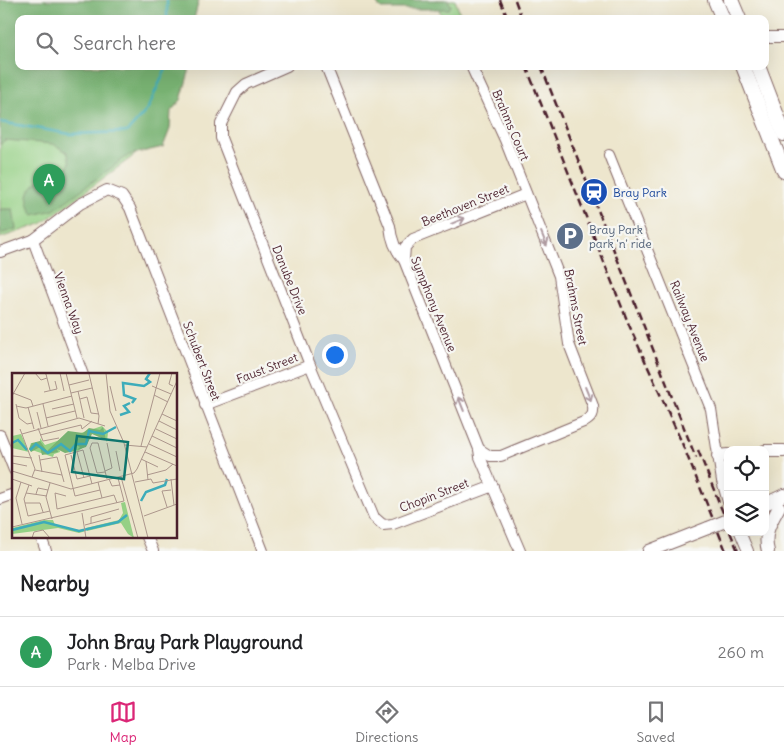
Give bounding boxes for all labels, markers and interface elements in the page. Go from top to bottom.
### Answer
search box [15,15,769,70]
icon: search [33,29,61,57]
text: Search here [73,31,176,55]
street label: Brahms Court [489,87,533,163]
pin: A [33,164,65,205]
station icon: Bray Park [579,177,609,207]
street label: Beethoven Street [419,181,511,229]
place label: Bray Park [613,185,667,200]
one-way arrow [450,216,465,225]
parking icon: Bray Park park 'n' ride [555,221,585,251]
place label: Bray Park park 'n' ride [589,222,652,251]
one-way arrow [540,231,549,246]
street label: Danube Drive [269,243,311,317]
street label: Symphony Avenue [408,254,460,354]
street label: Brahms Street [561,268,591,346]
street label: Vienna Way [51,270,87,336]
street label: Railway Avenue [667,278,713,364]
street label: Schubert Street [180,319,224,403]
your location [322,342,348,368]
street label: Faust Street [234,349,300,387]
inset map [12,373,178,538]
one-way arrow [584,386,593,401]
one-way arrow [455,397,465,412]
map controls [724,446,769,536]
button: locate [724,446,769,491]
street label: Chopin Street [397,475,471,515]
button: layers [724,491,769,536]
text: Nearby [20,570,90,597]
text: John Bray Park Playground [67,630,303,654]
text: A [31,642,41,662]
text: 260 m [718,642,764,662]
text: Park · Melba Drive [67,654,196,674]
tab: Map [109,698,137,746]
tab: Directions [355,698,418,746]
tab: Saved [637,698,675,746]

